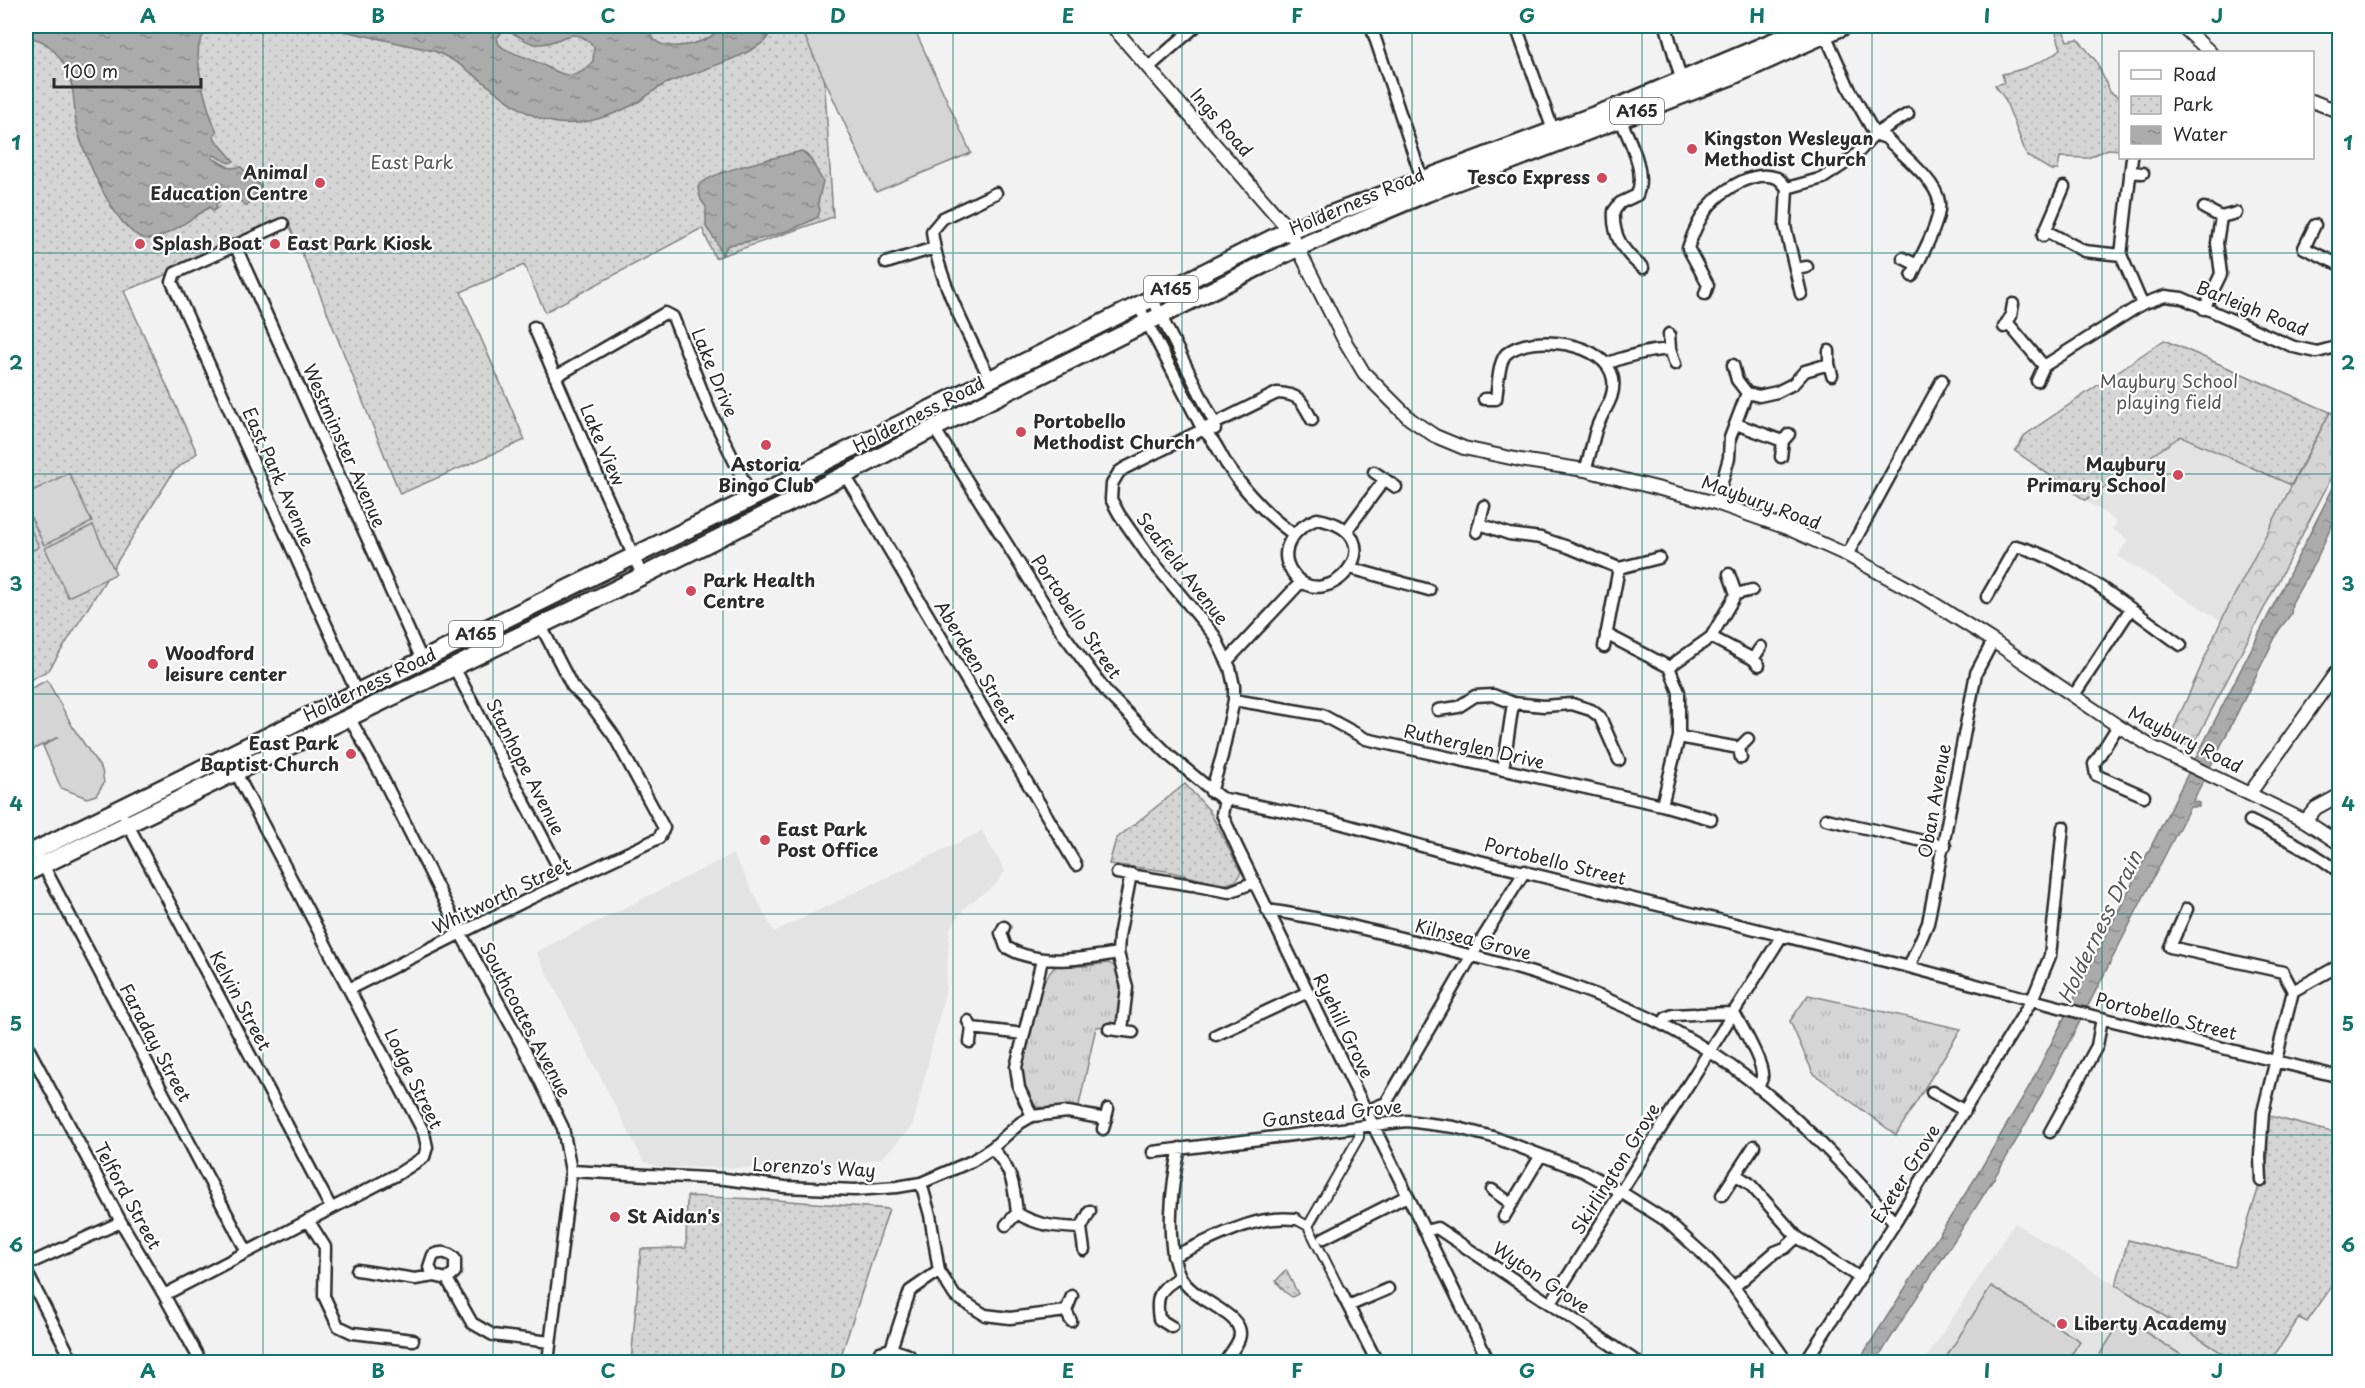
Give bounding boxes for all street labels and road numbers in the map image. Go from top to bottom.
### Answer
street label: Ings Road [1185,82,1260,162]
road number: A165 [1610,98,1664,124]
street label: Holderness Road [1284,160,1428,241]
street label: Barleigh Road [2193,273,2313,342]
road number: A165 [1144,276,1198,302]
street label: Lake Drive [685,324,745,421]
street label: Westminster Avenue [297,359,394,532]
street label: Holderness Road [848,369,989,459]
street label: Lake View [574,399,633,490]
street label: East Park Avenue [237,402,322,551]
street label: Maybury Road [1698,467,1825,536]
street label: Seafield Avenue [1131,506,1236,630]
street label: Portobello Street [1026,549,1129,684]
street label: Aberdeen Street [929,595,1024,728]
road number: A165 [449,621,503,647]
street label: Holderness Road [298,640,440,728]
street label: Stanhope Avenue [480,693,573,840]
street label: Maybury Road [2124,698,2248,779]
street label: Rutherglen Drive [1401,716,1547,775]
street label: Oban Avenue [1910,741,1957,860]
street label: Portobello Street [1482,830,1629,891]
street label: Whitworth Street [427,849,575,940]
street label: Kilnsea Grove [1412,911,1535,966]
street label: Southcoates Avenue [474,937,579,1102]
street label: Kelvin Street [204,946,279,1055]
street label: Ryehill Grove [1307,968,1381,1082]
street label: Faraday Street [114,978,199,1106]
street label: Portobello Street [2093,985,2240,1046]
street label: Lodge Street [378,1024,450,1133]
street label: Ganstead Grove [1261,1092,1403,1133]
street label: Skirlington Grove [1563,1097,1666,1239]
street label: Exeter Grove [1863,1118,1946,1228]
street label: Telford Street [88,1137,169,1254]
street label: Lorenzo's Way [752,1150,876,1183]
street label: Wyton Grove [1488,1234,1596,1319]

